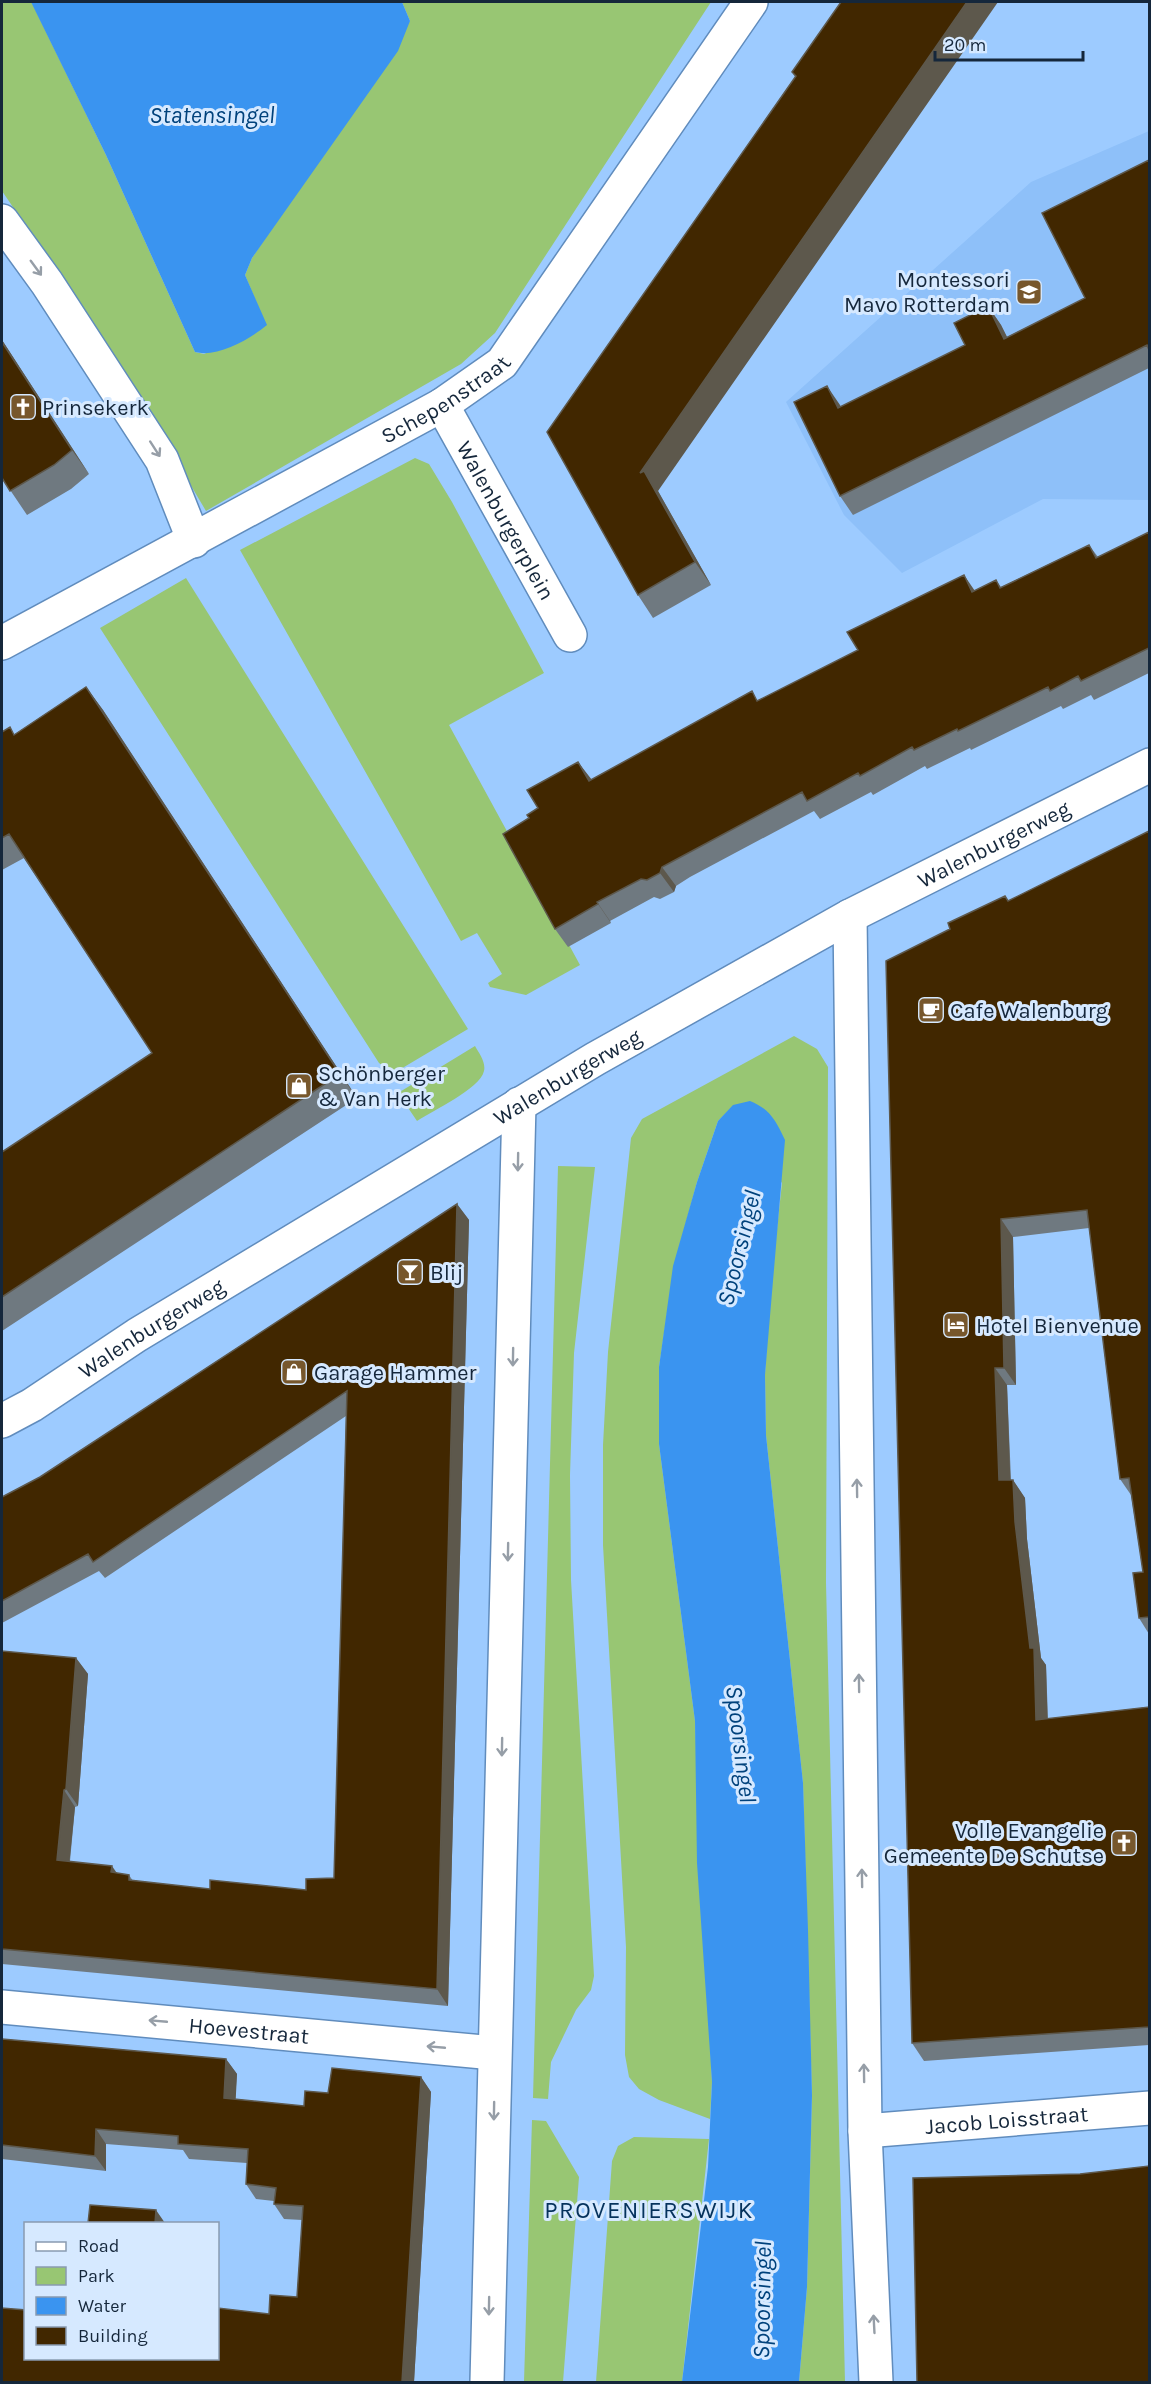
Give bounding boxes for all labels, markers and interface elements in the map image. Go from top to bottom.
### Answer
scale bar [935,24,1084,62]
text: 20 m [944,34,986,56]
water label: Statensingel [149,101,275,129]
one-way arrow [30,260,42,276]
place label: Montessori Mavo Rotterdam [844,267,1010,318]
school or university icon: Montessori Mavo Rotterdam [1014,277,1044,307]
street label: Schepenstraat [377,351,517,450]
church icon: Prinsekerk [8,392,38,422]
place label: Prinsekerk [42,395,149,421]
street label: Walenburgerplein [451,437,560,605]
one-way arrow [149,440,161,457]
street label: Walenburgerweg [913,795,1075,894]
cafe icon: Cafe Walenburg [916,995,946,1025]
place label: Cafe Walenburg [950,998,1108,1024]
street label: Walenburgerweg [489,1023,647,1131]
place label: Schönberger & Van Herk [318,1061,445,1112]
shop icon: Schönberger & Van Herk [284,1071,314,1101]
one-way arrow [512,1152,523,1172]
water label: Spoorsingel [711,1187,767,1309]
bar icon: Blij [395,1257,425,1287]
place label: Blij [430,1260,463,1286]
street label: Walenburgerweg [74,1273,230,1384]
hotel icon: Hotel Bienvenue [941,1310,971,1340]
place label: Hotel Bienvenue [976,1313,1139,1339]
one-way arrow [507,1347,518,1367]
shop icon: Garage Hammer [279,1357,309,1387]
place label: Garage Hammer [314,1360,477,1386]
one-way arrow [851,1478,863,1498]
one-way arrow [502,1541,513,1561]
one-way arrow [854,1673,865,1693]
water label: Spoorsingel [720,1684,762,1804]
one-way arrow [497,1736,508,1756]
place label: Volle Evangelie Gemeente De Schutse [884,1818,1104,1869]
church icon: Volle Evangelie Gemeente De Schutse [1109,1828,1139,1858]
one-way arrow [856,1868,868,1888]
street label: Hoevestraat [187,2013,310,2050]
one-way arrow [149,2015,169,2026]
one-way arrow [427,2041,447,2052]
one-way arrow [858,2063,870,2083]
one-way arrow [488,2101,500,2121]
street label: Jacob Loisstraat [924,2101,1089,2140]
district label: PROVENIERSWIJK [544,2196,754,2224]
legend [24,2222,219,2360]
text: Road [78,2235,119,2257]
water label: Spoorsingel [747,2241,777,2359]
text: Park [78,2265,115,2287]
text: Water [78,2295,126,2317]
one-way arrow [483,2296,495,2316]
one-way arrow [868,2315,879,2335]
text: Building [78,2325,148,2347]

